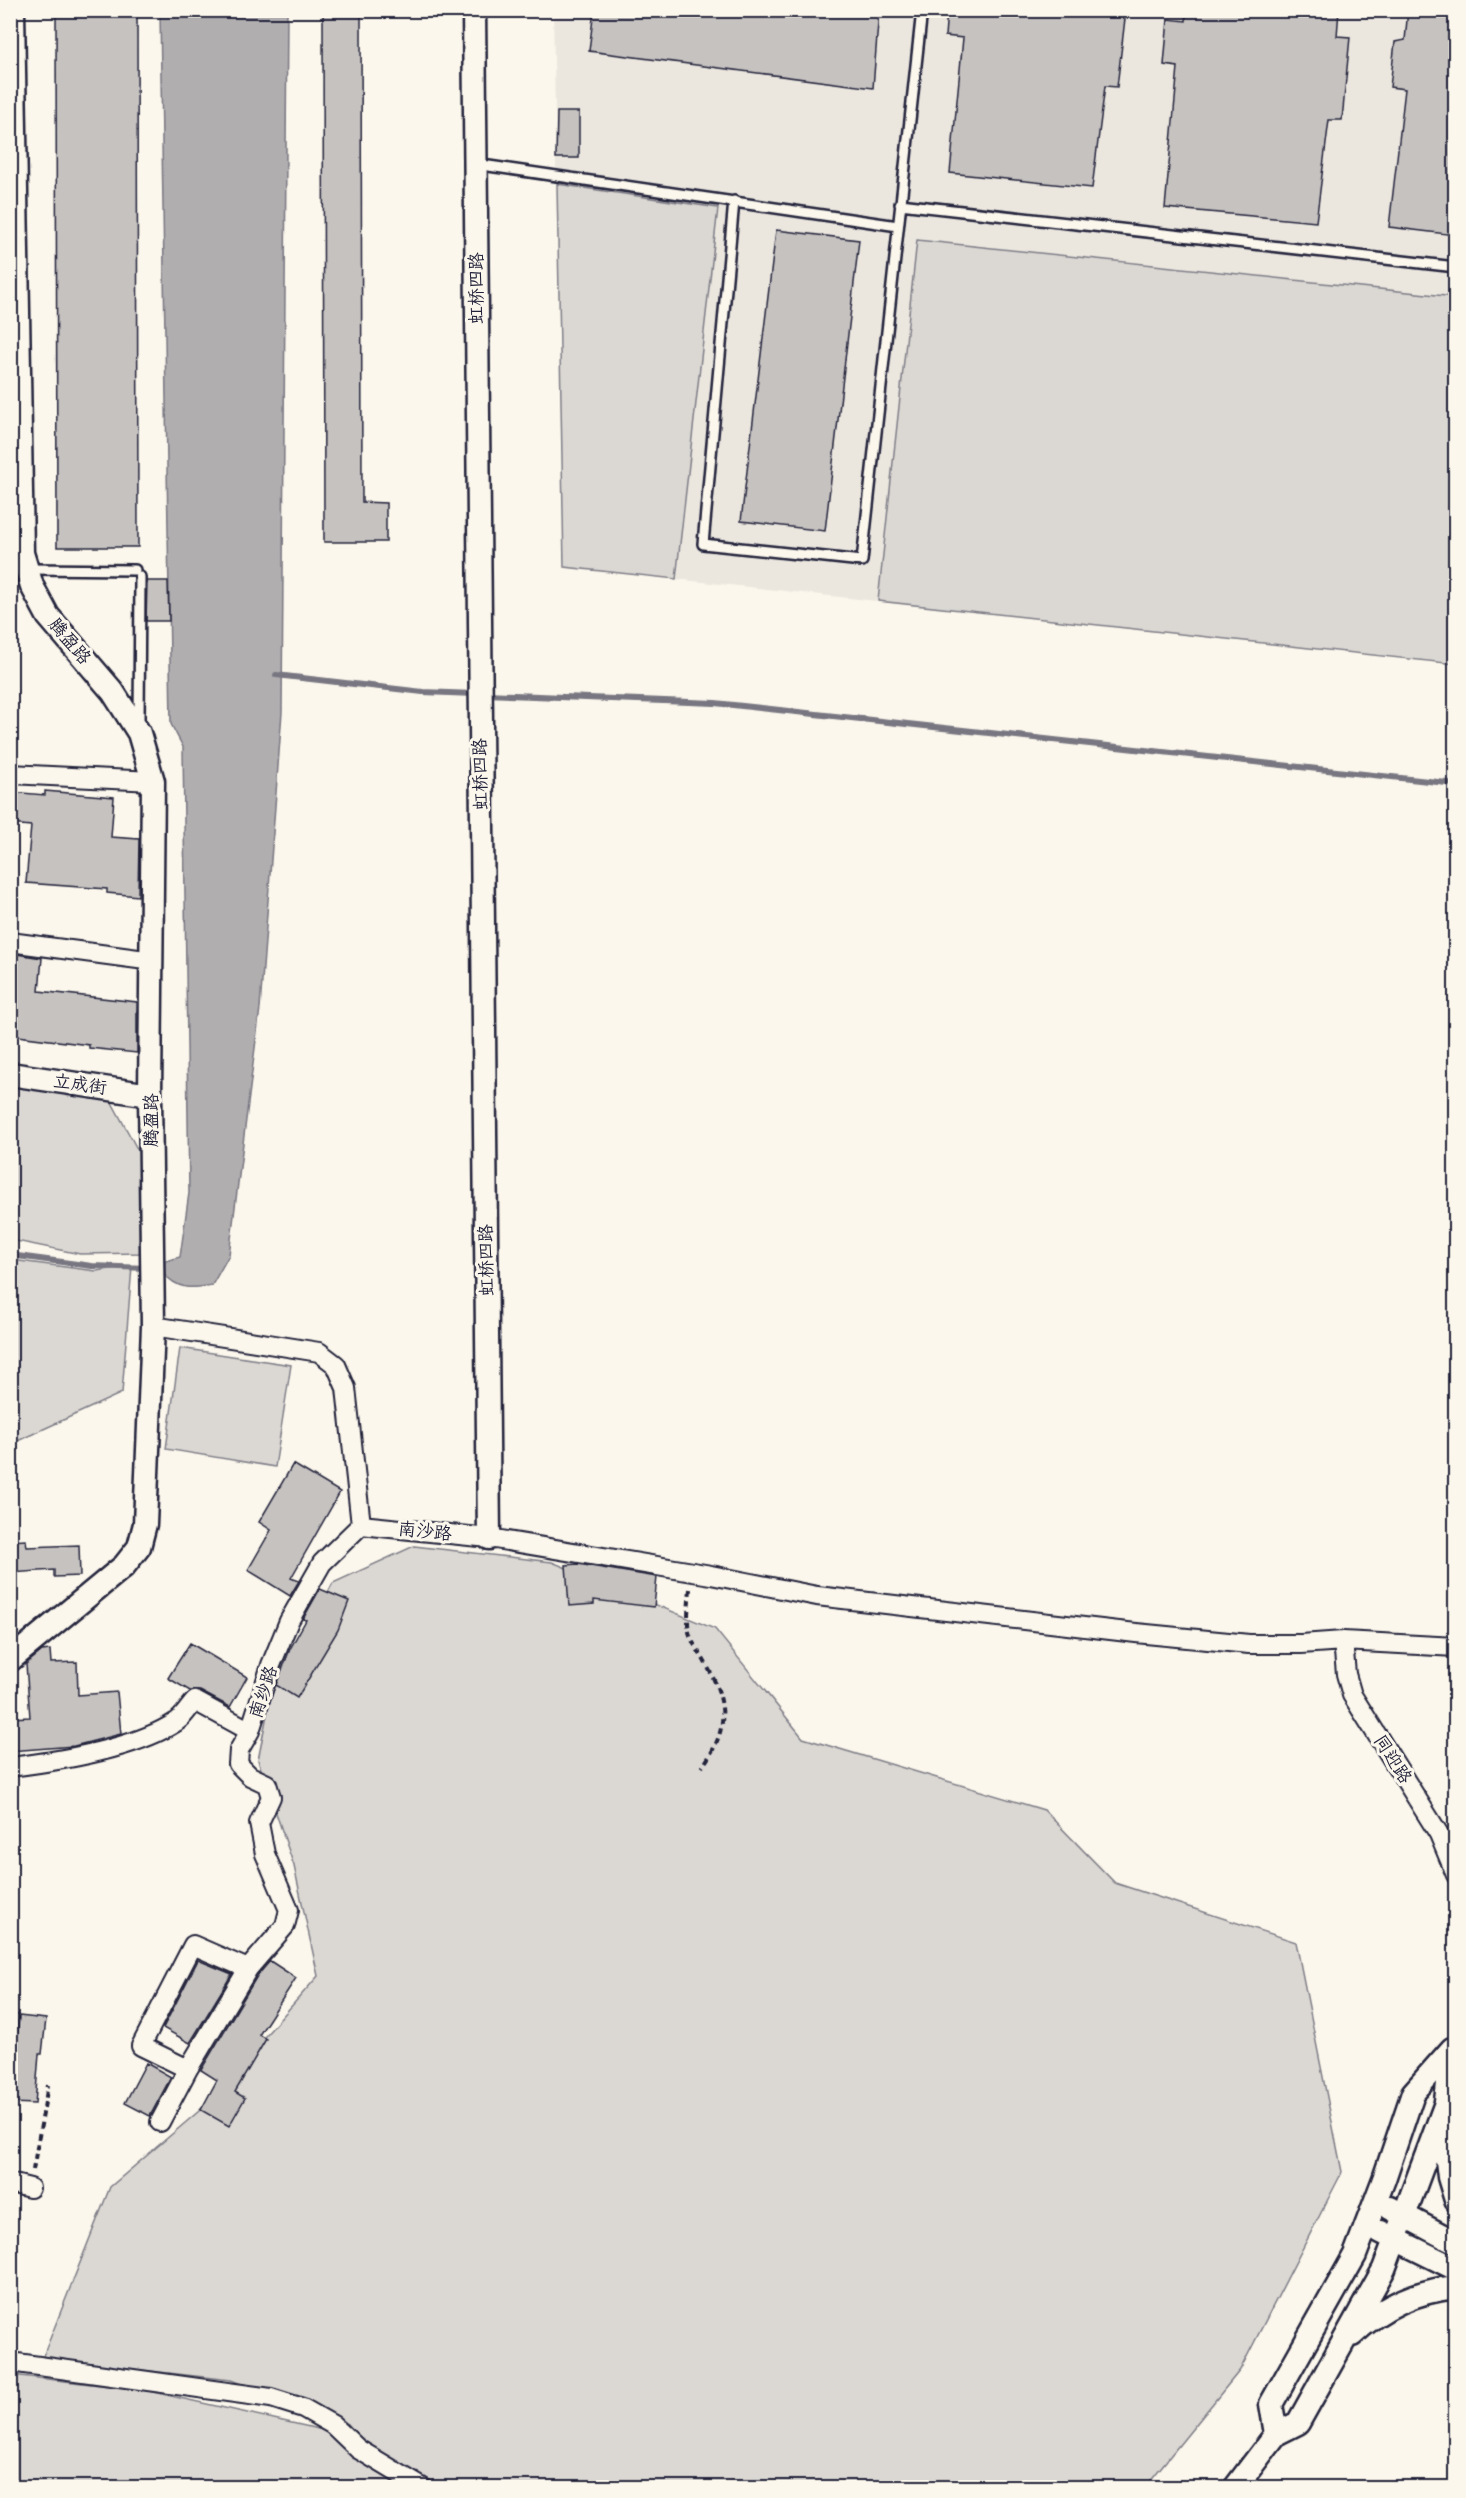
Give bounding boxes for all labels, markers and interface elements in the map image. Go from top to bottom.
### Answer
street label: 虹桥四路 [465,252,487,324]
street label: 腾盈路 [44,613,96,669]
street label: 虹桥四路 [468,738,492,810]
street label: 立成街 [52,1069,108,1099]
street label: 腾盈路 [140,1093,162,1147]
street label: 虹桥四路 [474,1224,498,1296]
street label: 南沙路 [397,1517,453,1545]
street label: 南纱路 [244,1663,282,1721]
street label: 同迎路 [1369,1730,1417,1788]

